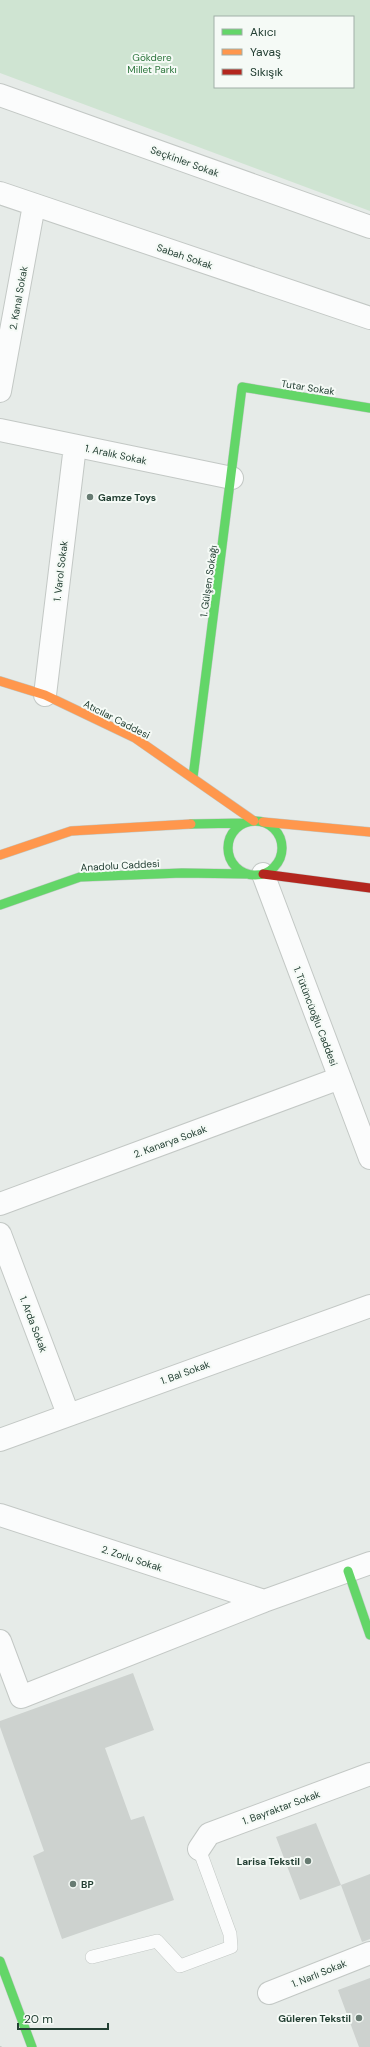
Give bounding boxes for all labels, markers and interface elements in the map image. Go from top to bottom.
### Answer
legend [214,16,354,88]
text: Akıcı [250,24,276,40]
text: Yavaş [250,44,281,60]
park label: Gökdere Millet Parkı [127,51,177,76]
text: Sıkışık [250,64,283,80]
street label: Seçkinler Sokak [149,143,221,180]
street label: Sabah Sokak [155,241,215,272]
street label: 2. Kanal Sokak [6,265,31,331]
street label: Tutar Sokak [280,377,335,398]
street label: 1. Aralık Sokak [84,442,148,467]
place label: Gamze Toys [98,491,156,504]
marker: Gamze Toys [85,492,95,502]
street label: 1. Varol Sokak [50,540,71,602]
street label: 1. Gülşen Sokağı [197,544,220,618]
street label: Atıcılar Caddesi [81,697,152,742]
street label: Anadolu Caddesi [80,857,160,874]
street label: 1. Tütüncüoğlu Caddesi [291,965,341,1068]
street label: 2. Kanarya Sokak [132,1122,209,1161]
street label: 1. Arda Sokak [17,1294,50,1354]
street label: 1. Bal Sokak [159,1358,212,1387]
street label: 2. Zorlu Sokak [100,1543,164,1574]
street label: 1. Bayraktar Sokak [241,1787,322,1828]
place label: Larisa Tekstil [237,1855,300,1868]
marker: Larisa Tekstil [303,1856,313,1866]
place label: BP [81,1878,94,1891]
marker: BP [68,1879,78,1889]
street label: 1. Narlı Sokak [290,1957,349,1990]
scale bar [18,2005,108,2031]
text: 20 m [24,2011,53,2027]
place label: Güleren Tekstil [278,2012,351,2025]
marker: Güleren Tekstil [354,2013,364,2023]

